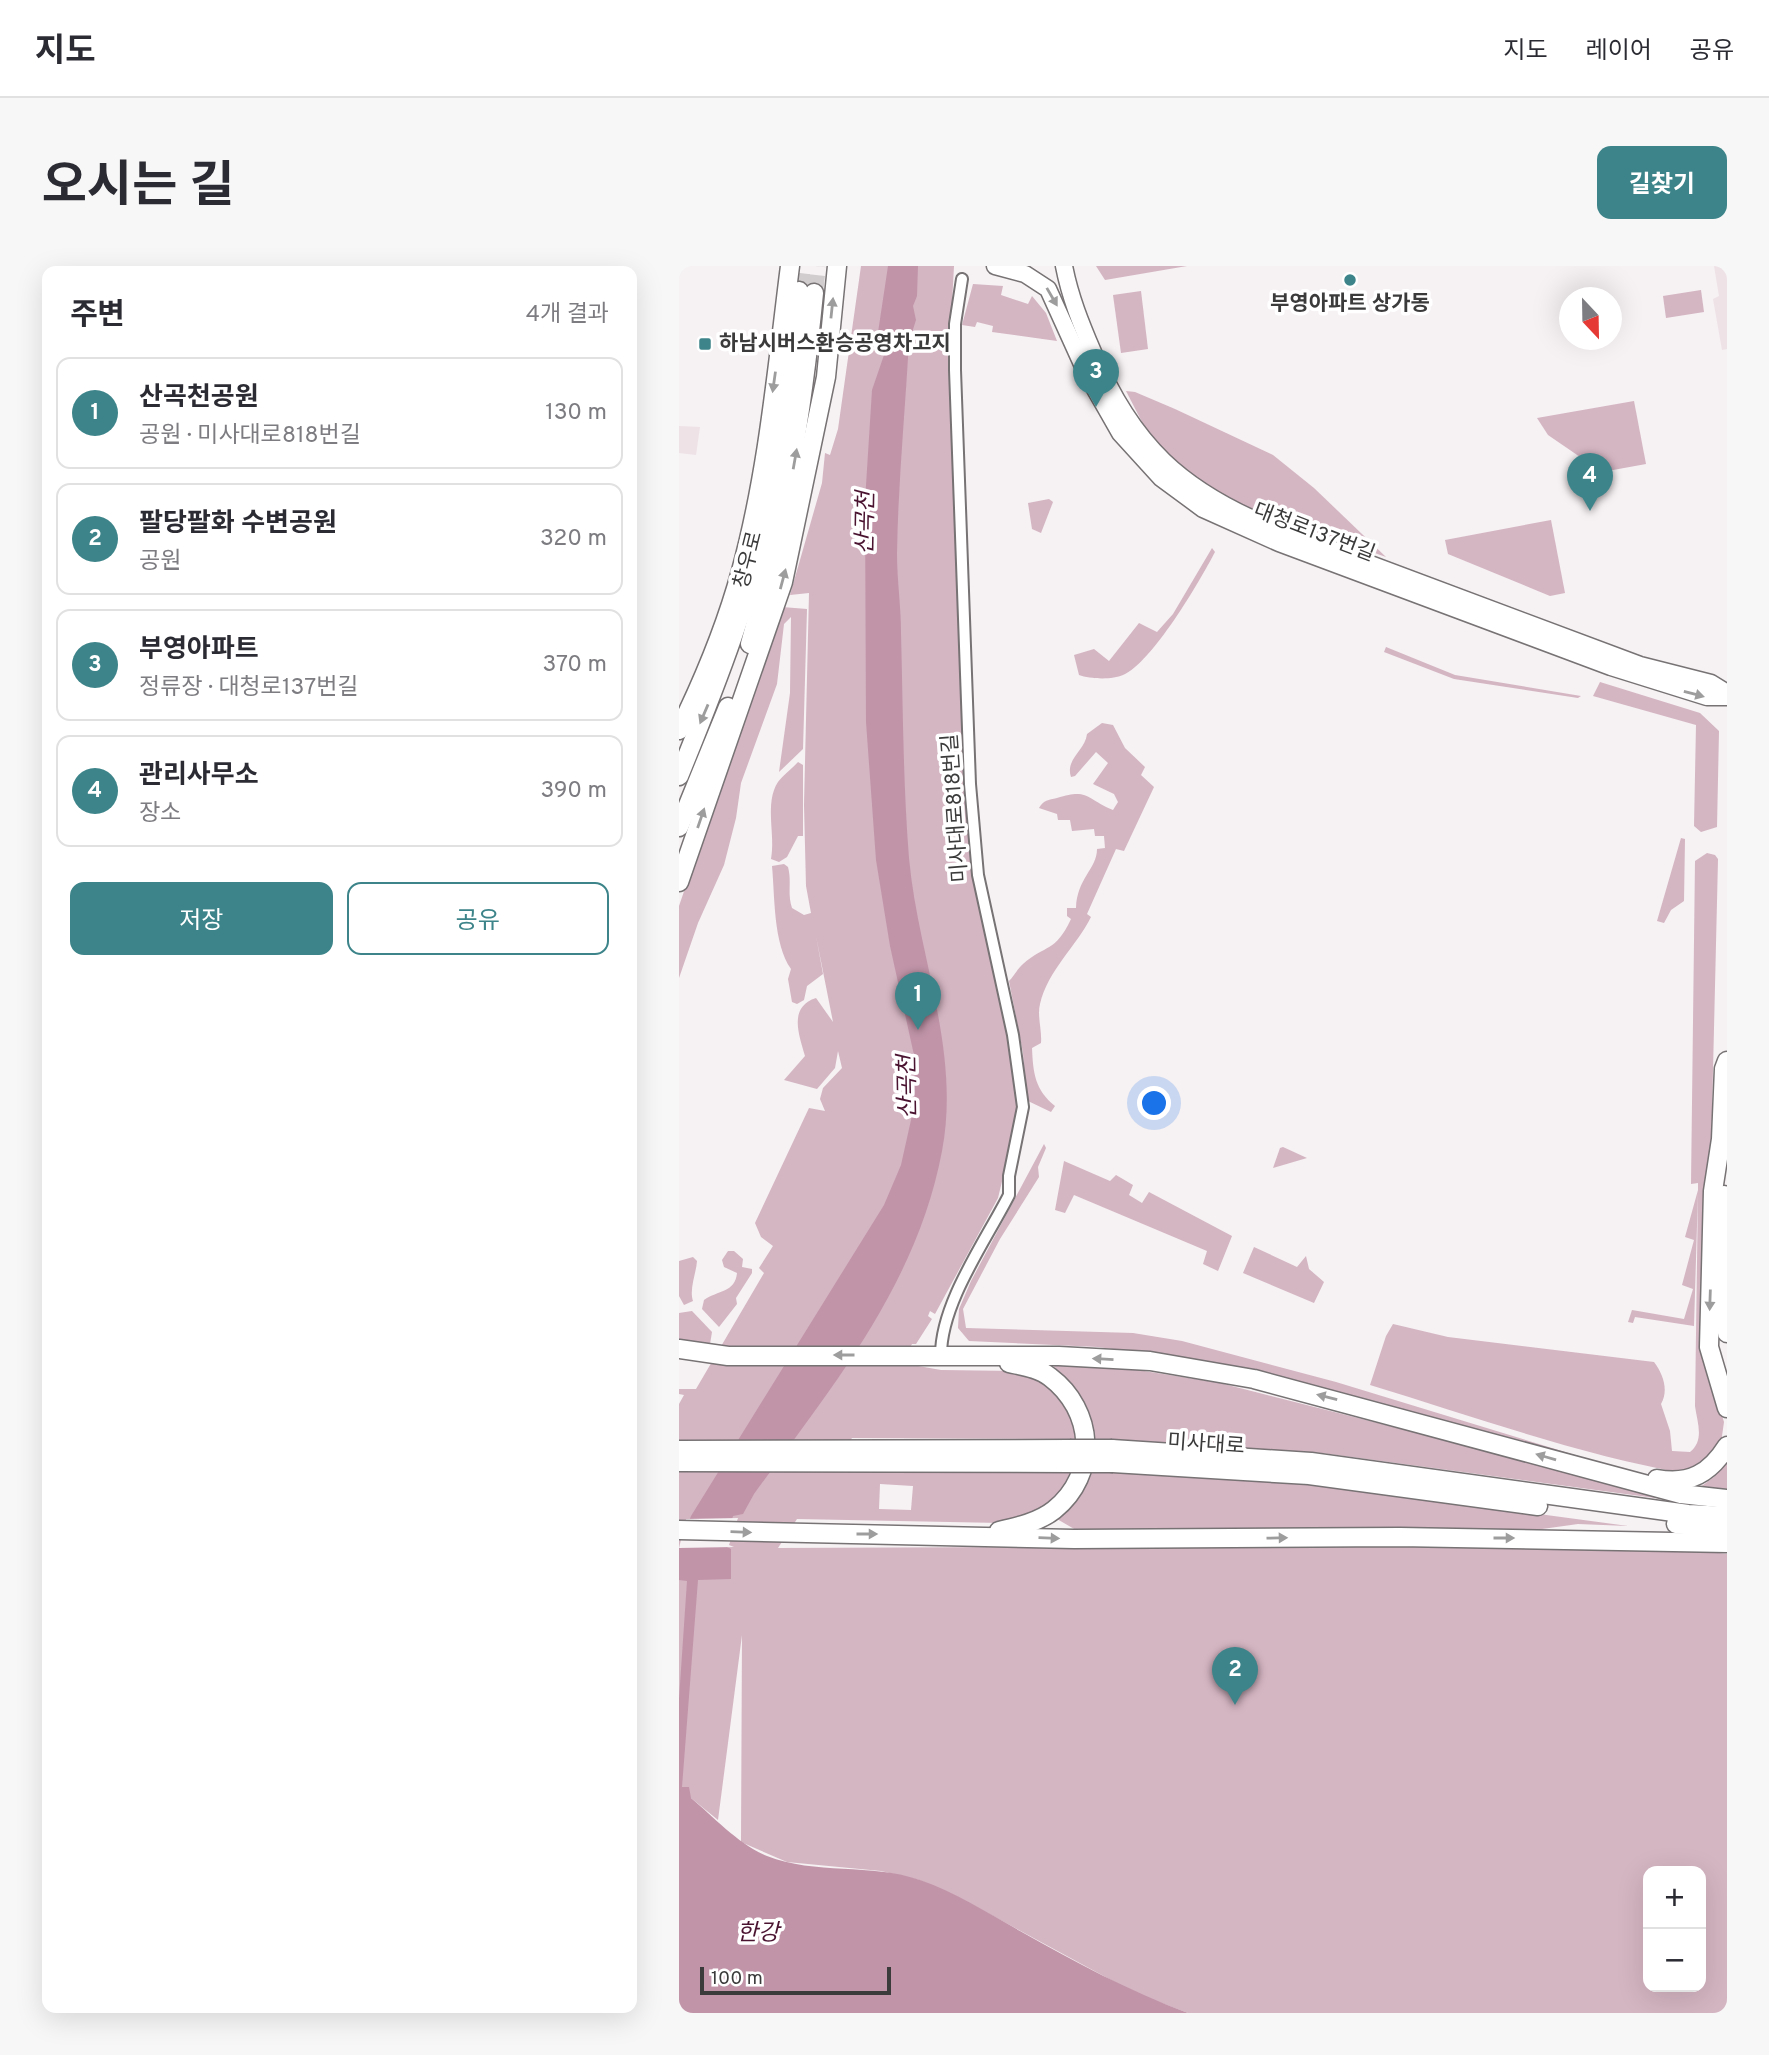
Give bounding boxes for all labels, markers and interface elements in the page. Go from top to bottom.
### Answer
text: 지도 [35,32,96,74]
text: 지도 [1503,37,1548,67]
text: 레이어 [1586,37,1652,67]
text: 공유 [1690,37,1734,67]
button: 길찾기 [1597,146,1727,219]
text: 오시는 길 [42,158,235,220]
marker: 부영아파트 상가동 [1342,272,1358,288]
north arrow [1559,287,1622,350]
one-way arrow [1046,288,1058,307]
place label: 부영아파트 상가동 [1270,291,1430,318]
one-way arrow [827,297,838,319]
text: 주변 [70,298,125,335]
text: 4개 결과 [526,301,609,330]
place label: 하남시버스환승공영차고지 [719,331,951,358]
marker: 하남시버스환승공영차고지 [697,336,713,352]
pin: 3 [1073,349,1119,407]
one-way arrow [769,371,780,393]
text: 산곡천공원 [139,382,259,415]
text: 1 [90,399,100,428]
text: 130 m [545,399,607,428]
text: 공원 · 미사대로818번길 [139,422,361,451]
one-way arrow [789,448,800,470]
pin: 4 [1567,453,1613,511]
water label: 산곡천 [852,488,882,555]
street label: 대청로137번길 [1249,497,1379,569]
text: 팔당팔화 수변공원 [139,508,337,541]
text: 2 [88,525,102,554]
text: 320 m [540,525,607,554]
street label: 창우로 [729,529,769,591]
text: 공원 [139,548,181,577]
one-way arrow [778,568,789,590]
text: 부영아파트 [139,634,259,667]
text: 3 [88,651,102,680]
text: 370 m [542,651,607,680]
text: 정류장 · 대청로137번길 [139,674,358,703]
one-way arrow [1684,689,1705,699]
one-way arrow [699,704,710,725]
street label: 미사대로818번길 [937,733,975,883]
text: 관리사무소 [139,760,259,793]
text: 4 [88,777,102,806]
text: 390 m [540,777,607,806]
text: 장소 [139,800,181,829]
one-way arrow [696,807,707,828]
button: 저장 [70,882,333,955]
button: 공유 [347,882,609,955]
pin: 1 [895,972,941,1030]
water label: 산곡천 [894,1052,924,1119]
your location [1137,1086,1171,1120]
one-way arrow [1704,1289,1715,1311]
one-way arrow [833,1349,855,1361]
one-way arrow [1092,1353,1114,1364]
one-way arrow [1316,1392,1337,1402]
street label: 미사대로 [1167,1429,1245,1461]
one-way arrow [1536,1451,1557,1461]
one-way arrow [730,1527,752,1538]
one-way arrow [856,1528,878,1540]
one-way arrow [1266,1532,1288,1544]
one-way arrow [1494,1532,1516,1544]
one-way arrow [1039,1533,1061,1544]
pin: 2 [1212,1647,1258,1705]
map controls [1643,1866,1706,1992]
button: + [1643,1866,1706,1929]
water label: 한강 [737,1920,782,1949]
button: − [1643,1929,1706,1992]
scale bar [700,1964,891,1996]
text: 100 m [711,1967,763,1991]

